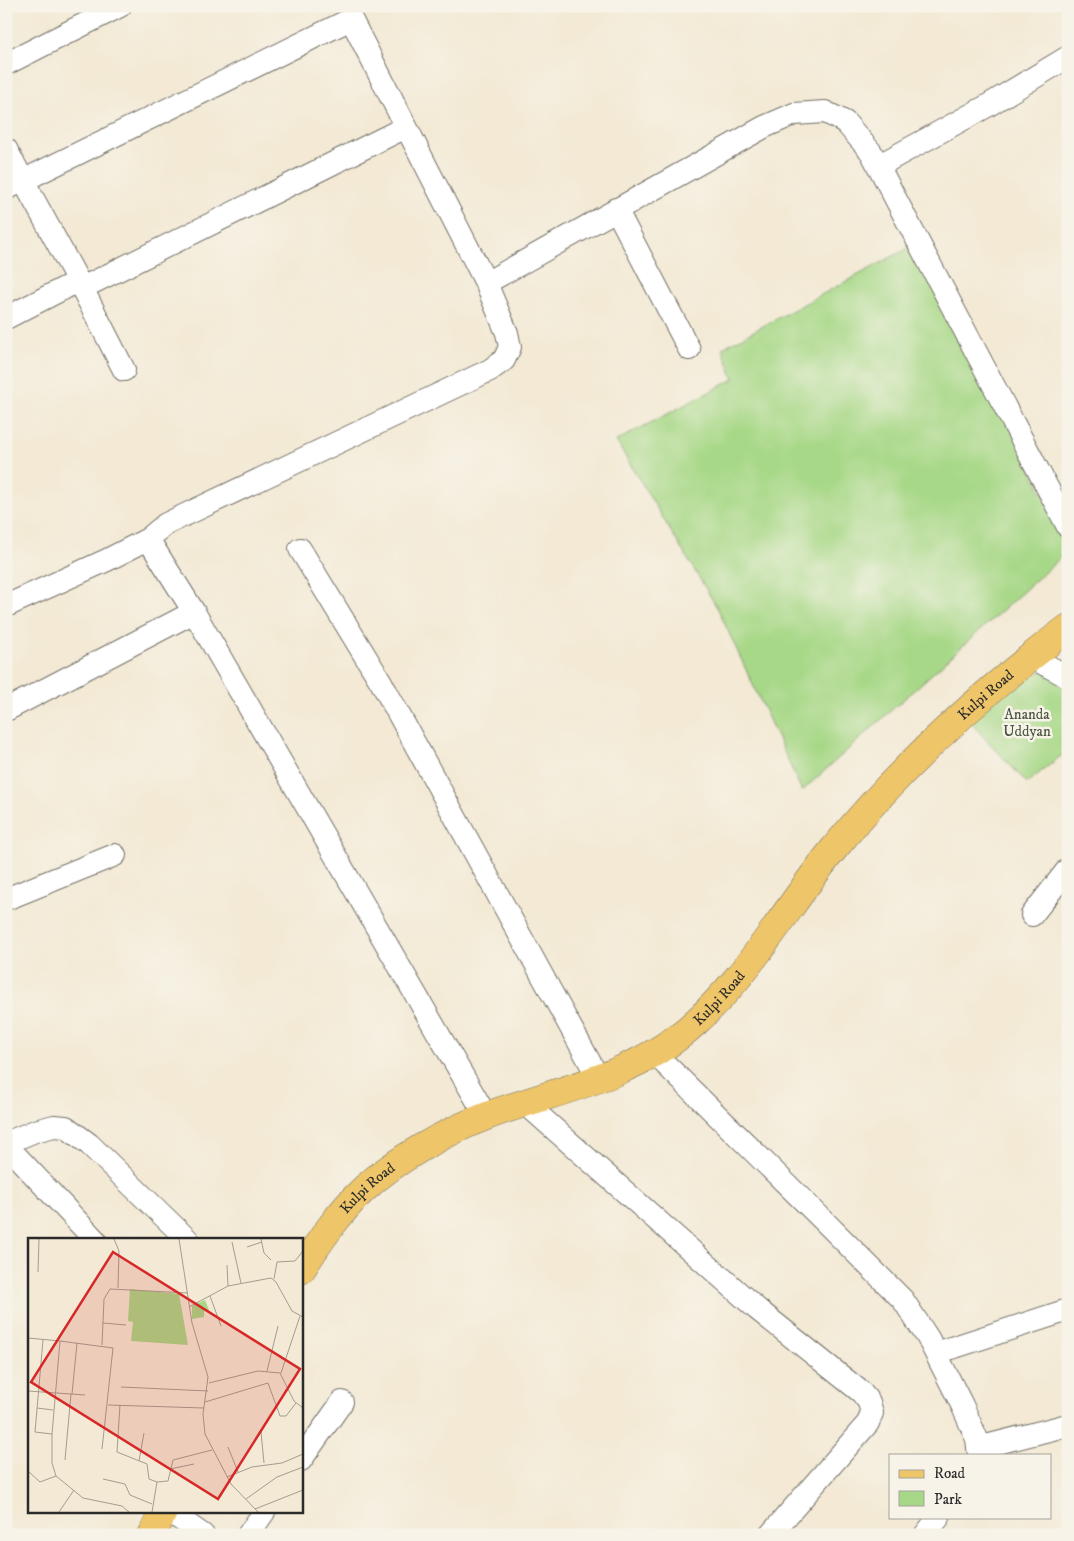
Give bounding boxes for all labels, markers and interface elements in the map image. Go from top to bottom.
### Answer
street label: Kulpi Road [954,665,1018,724]
park label: Ananda Uddyan [1003,705,1051,741]
street label: Kulpi Road [689,967,750,1030]
street label: Kulpi Road [336,1158,399,1218]
inset map [28,1238,302,1514]
legend [889,1454,1052,1518]
text: Road [934,1464,966,1483]
text: Park [934,1490,963,1509]

